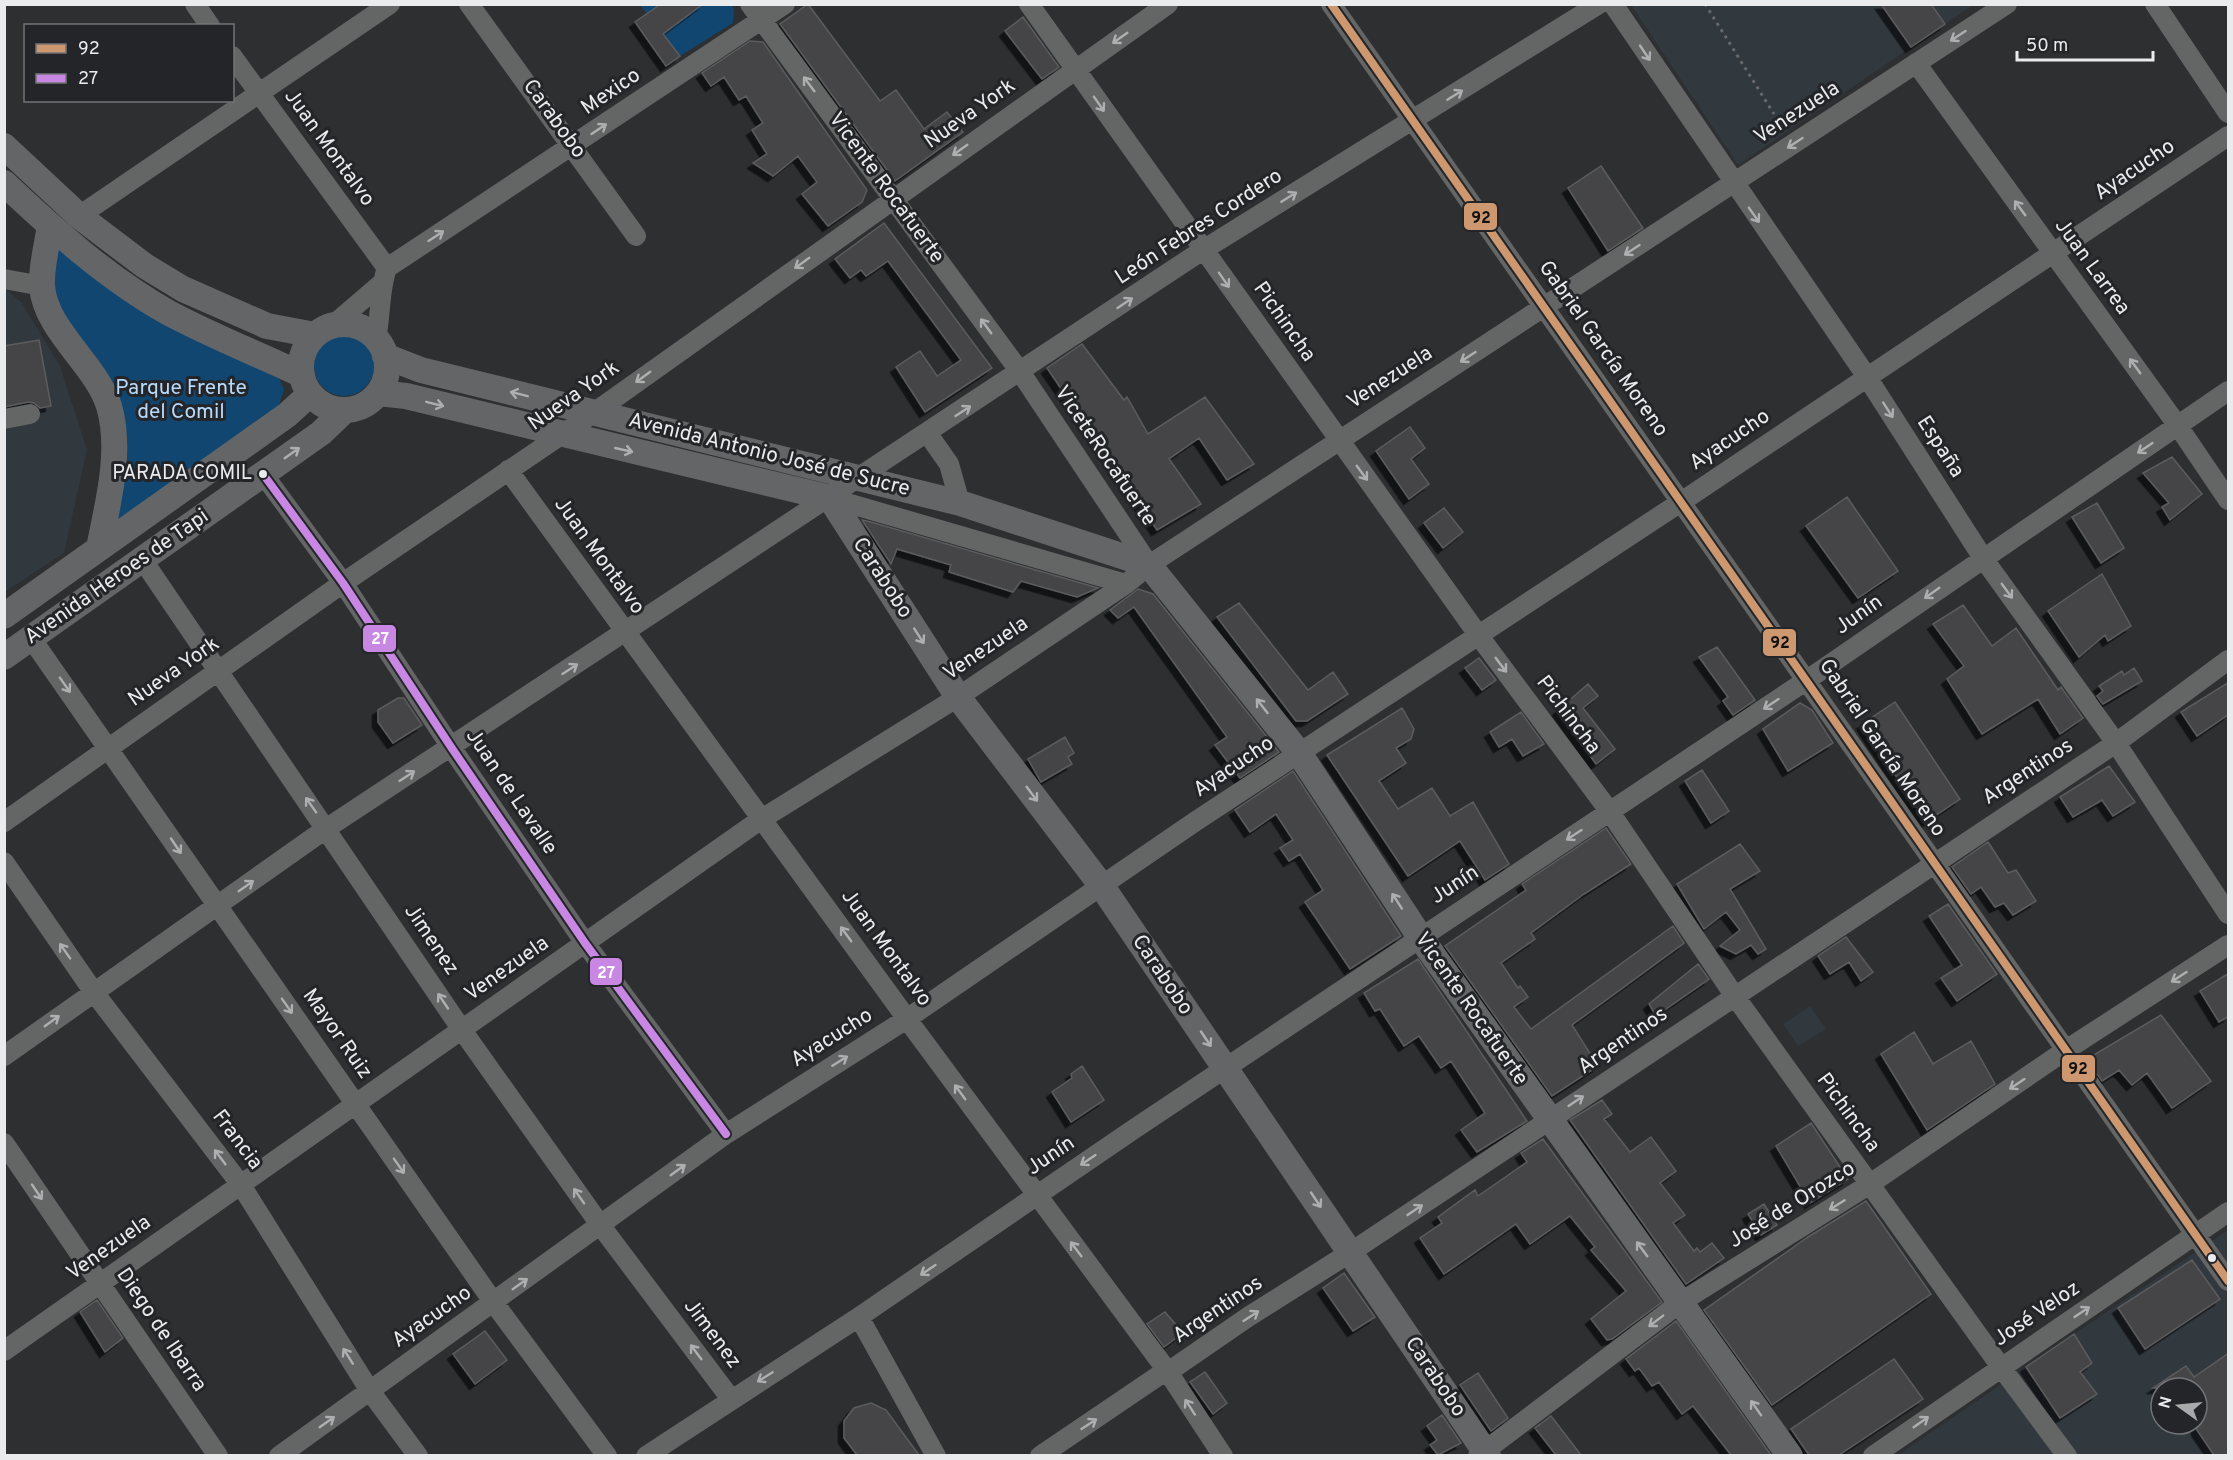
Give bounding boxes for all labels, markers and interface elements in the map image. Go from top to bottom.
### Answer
legend [24,24,234,102]
scale bar [2017,24,2154,62]
one-way arrow [1950,31,1967,43]
one-way arrow [1112,32,1129,44]
text: 50 m [2026,35,2068,58]
text: 92 [78,38,100,61]
one-way arrow [1639,44,1651,61]
street label: Mexico [576,62,646,122]
text: 27 [78,68,98,91]
street label: Nueva York [919,73,1021,155]
street label: Carabobo [516,74,592,164]
street label: Venezuela [1749,75,1845,151]
one-way arrow [803,76,815,92]
street label: Juan Montalvo [277,84,381,212]
one-way arrow [1446,89,1463,101]
one-way arrow [1093,95,1105,112]
street label: Vicente Rocafuerte [822,107,950,269]
one-way arrow [590,123,607,135]
street label: Ayacucho [2089,133,2181,207]
one-way arrow [1787,137,1804,149]
one-way arrow [953,144,969,156]
street label: León Febres Cordero [1110,163,1288,291]
one-way arrow [1280,191,1297,203]
one-way arrow [2014,201,2026,217]
line badge: 92 [1463,202,1498,231]
one-way arrow [1748,206,1760,222]
text: 92 [1471,209,1491,229]
street label: Juan Larrea [2048,214,2136,320]
one-way arrow [427,230,444,242]
one-way arrow [1624,244,1641,256]
street label: Gabriel García Moreno [1532,256,1674,442]
one-way arrow [794,257,810,269]
one-way arrow [1218,272,1231,288]
street label: Pichincha [1247,277,1321,367]
one-way arrow [1117,297,1133,309]
one-way arrow [980,318,993,334]
street label: Venezuela [1342,340,1438,416]
one-way arrow [1460,350,1477,363]
street label: Nueva York [523,355,625,437]
one-way arrow [2128,359,2141,375]
one-way arrow [636,371,652,383]
park label: Parque Frente del Comil [115,375,247,426]
street label: ViceteRocafuerte [1048,381,1162,531]
one-way arrow [510,387,529,399]
one-way arrow [425,398,444,410]
one-way arrow [1882,402,1894,418]
street label: Ayacucho [1684,403,1776,477]
one-way arrow [954,405,971,417]
street label: Avenida Antonio José de Sucre [626,407,912,503]
street label: España [1910,411,1970,483]
one-way arrow [2138,442,2154,454]
one-way arrow [615,445,634,457]
one-way arrow [284,447,300,459]
place label: PARADA COMIL [112,461,252,487]
one-way arrow [1356,464,1368,480]
marker: PARADA COMIL [257,468,269,480]
street label: Juan Montalvo [547,492,651,620]
street label: Avenida Heroes de Tapi [20,503,214,651]
street label: Carabobo [846,532,918,624]
one-way arrow [2000,582,2013,598]
one-way arrow [1925,587,1941,599]
street label: Junín [1830,589,1888,641]
street label: Venezuela [938,611,1034,687]
line badge: 27 [362,624,397,653]
one-way arrow [913,627,925,644]
line badge: 92 [1762,628,1797,657]
text: 27 [371,630,389,650]
street label: Nueva York [123,631,225,713]
text: 92 [1770,634,1790,654]
street label: Gabriel García Moreno [1812,654,1952,842]
one-way arrow [1494,657,1507,673]
one-way arrow [561,663,578,675]
street label: Pichincha [1530,670,1606,760]
one-way arrow [59,677,71,693]
one-way arrow [1764,698,1780,710]
one-way arrow [1256,699,1269,715]
street label: Juan de Lavalle [459,724,563,860]
street label: Ayacucho [1188,730,1280,804]
street label: Argentinos [1977,733,2079,811]
one-way arrow [398,770,415,782]
one-way arrow [1026,786,1038,802]
one-way arrow [305,797,317,813]
one-way arrow [1566,829,1583,842]
one-way arrow [170,837,182,853]
street label: Junín [1426,859,1484,911]
one-way arrow [238,880,254,892]
street label: Juan Montalvo [834,884,938,1012]
one-way arrow [1390,893,1403,910]
street label: Jimenez [397,899,465,981]
one-way arrow [840,927,852,943]
street label: Vicente Rocafuerte [1408,927,1534,1091]
street label: Venezuela [460,930,554,1008]
street label: Carabobo [1125,930,1199,1020]
one-way arrow [59,943,71,959]
line badge: 27 [589,957,623,986]
text: 27 [597,964,615,984]
one-way arrow [2171,970,2188,983]
street label: Mayor Ruiz [296,984,378,1084]
one-way arrow [437,994,449,1010]
one-way arrow [281,997,293,1013]
street label: Argentinos [1573,1001,1673,1081]
street label: Ayacucho [786,1002,878,1074]
one-way arrow [43,1015,59,1028]
one-way arrow [1200,1030,1212,1046]
line badge: 92 [2061,1054,2096,1083]
one-way arrow [831,1055,848,1067]
text: 92 [2068,1060,2088,1080]
street label: Pichincha [1810,1068,1886,1158]
one-way arrow [2009,1078,2025,1090]
one-way arrow [954,1084,966,1100]
one-way arrow [1568,1095,1584,1107]
street label: Francia [206,1105,268,1175]
street label: Junín [1022,1130,1080,1182]
one-way arrow [213,1149,226,1165]
one-way arrow [1081,1154,1097,1166]
street label: José de Orozco [1724,1155,1860,1255]
one-way arrow [393,1157,405,1173]
one-way arrow [669,1163,685,1176]
one-way arrow [31,1183,44,1200]
one-way arrow [573,1188,585,1204]
one-way arrow [1310,1191,1322,1208]
one-way arrow [1829,1198,1846,1211]
one-way arrow [1406,1204,1422,1216]
street label: Venezuela [62,1209,156,1287]
one-way arrow [1070,1241,1082,1257]
one-way arrow [1636,1242,1649,1258]
unlabelled marker [2206,1252,2218,1264]
street label: Diego de Ibarra [110,1263,212,1397]
one-way arrow [920,1264,936,1276]
street label: Argentinos [1168,1270,1268,1350]
street label: José Veloz [1989,1275,2085,1353]
one-way arrow [512,1278,528,1290]
street label: Ayacucho [387,1280,477,1354]
street label: Jimenez [677,1294,747,1374]
one-way arrow [2073,1306,2090,1318]
one-way arrow [1242,1309,1259,1321]
one-way arrow [1648,1315,1664,1328]
street label: Carabobo [1398,1332,1472,1422]
one-way arrow [689,1344,702,1360]
one-way arrow [341,1348,354,1365]
one-way arrow [756,1371,773,1384]
north arrow [2149,1376,2209,1436]
text: N [2155,1394,2178,1411]
one-way arrow [1184,1399,1196,1416]
one-way arrow [1750,1400,1762,1416]
one-way arrow [319,1416,335,1428]
one-way arrow [1912,1416,1929,1428]
one-way arrow [1080,1417,1097,1429]

